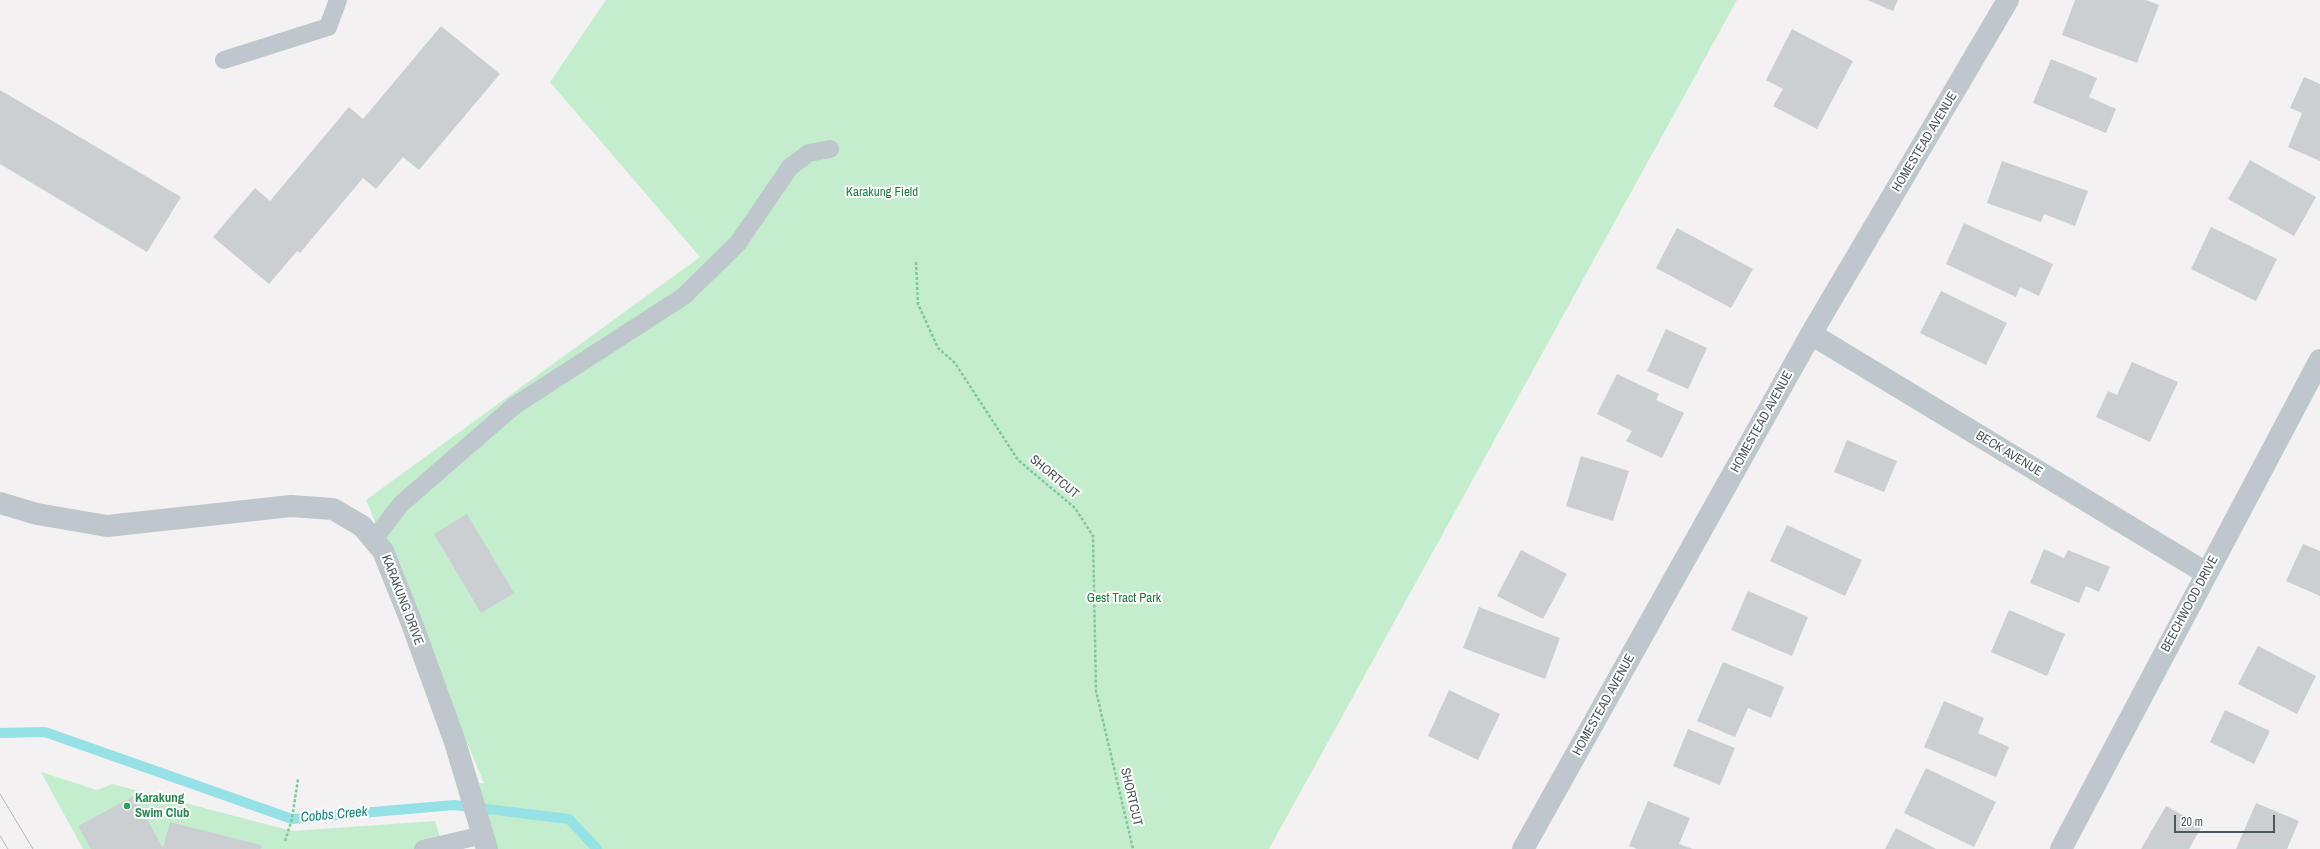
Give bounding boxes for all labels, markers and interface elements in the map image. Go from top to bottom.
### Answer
street label: HOMESTEAD AVENUE [1889,89,1961,195]
park label: Karakung Field [846,185,918,201]
street label: HOMESTEAD AVENUE [1728,369,1796,475]
street label: BECK AVENUE [1973,428,2045,480]
street label: SHORTCUT [1026,452,1082,502]
street label: KARAKUNG DRIVE [378,553,426,647]
street label: BEECHWOOD DRIVE [2158,553,2222,655]
park label: Gest Tract Park [1087,591,1161,607]
street label: HOMESTEAD AVENUE [1570,652,1638,758]
street label: SHORTCUT [1117,766,1145,828]
place label: Karakung Swim Club [135,791,189,822]
marker: Karakung Swim Club [122,801,132,811]
water label: Cobbs Creek [300,804,368,826]
scale bar [2176,807,2277,833]
text: 20 m [2181,814,2203,830]

